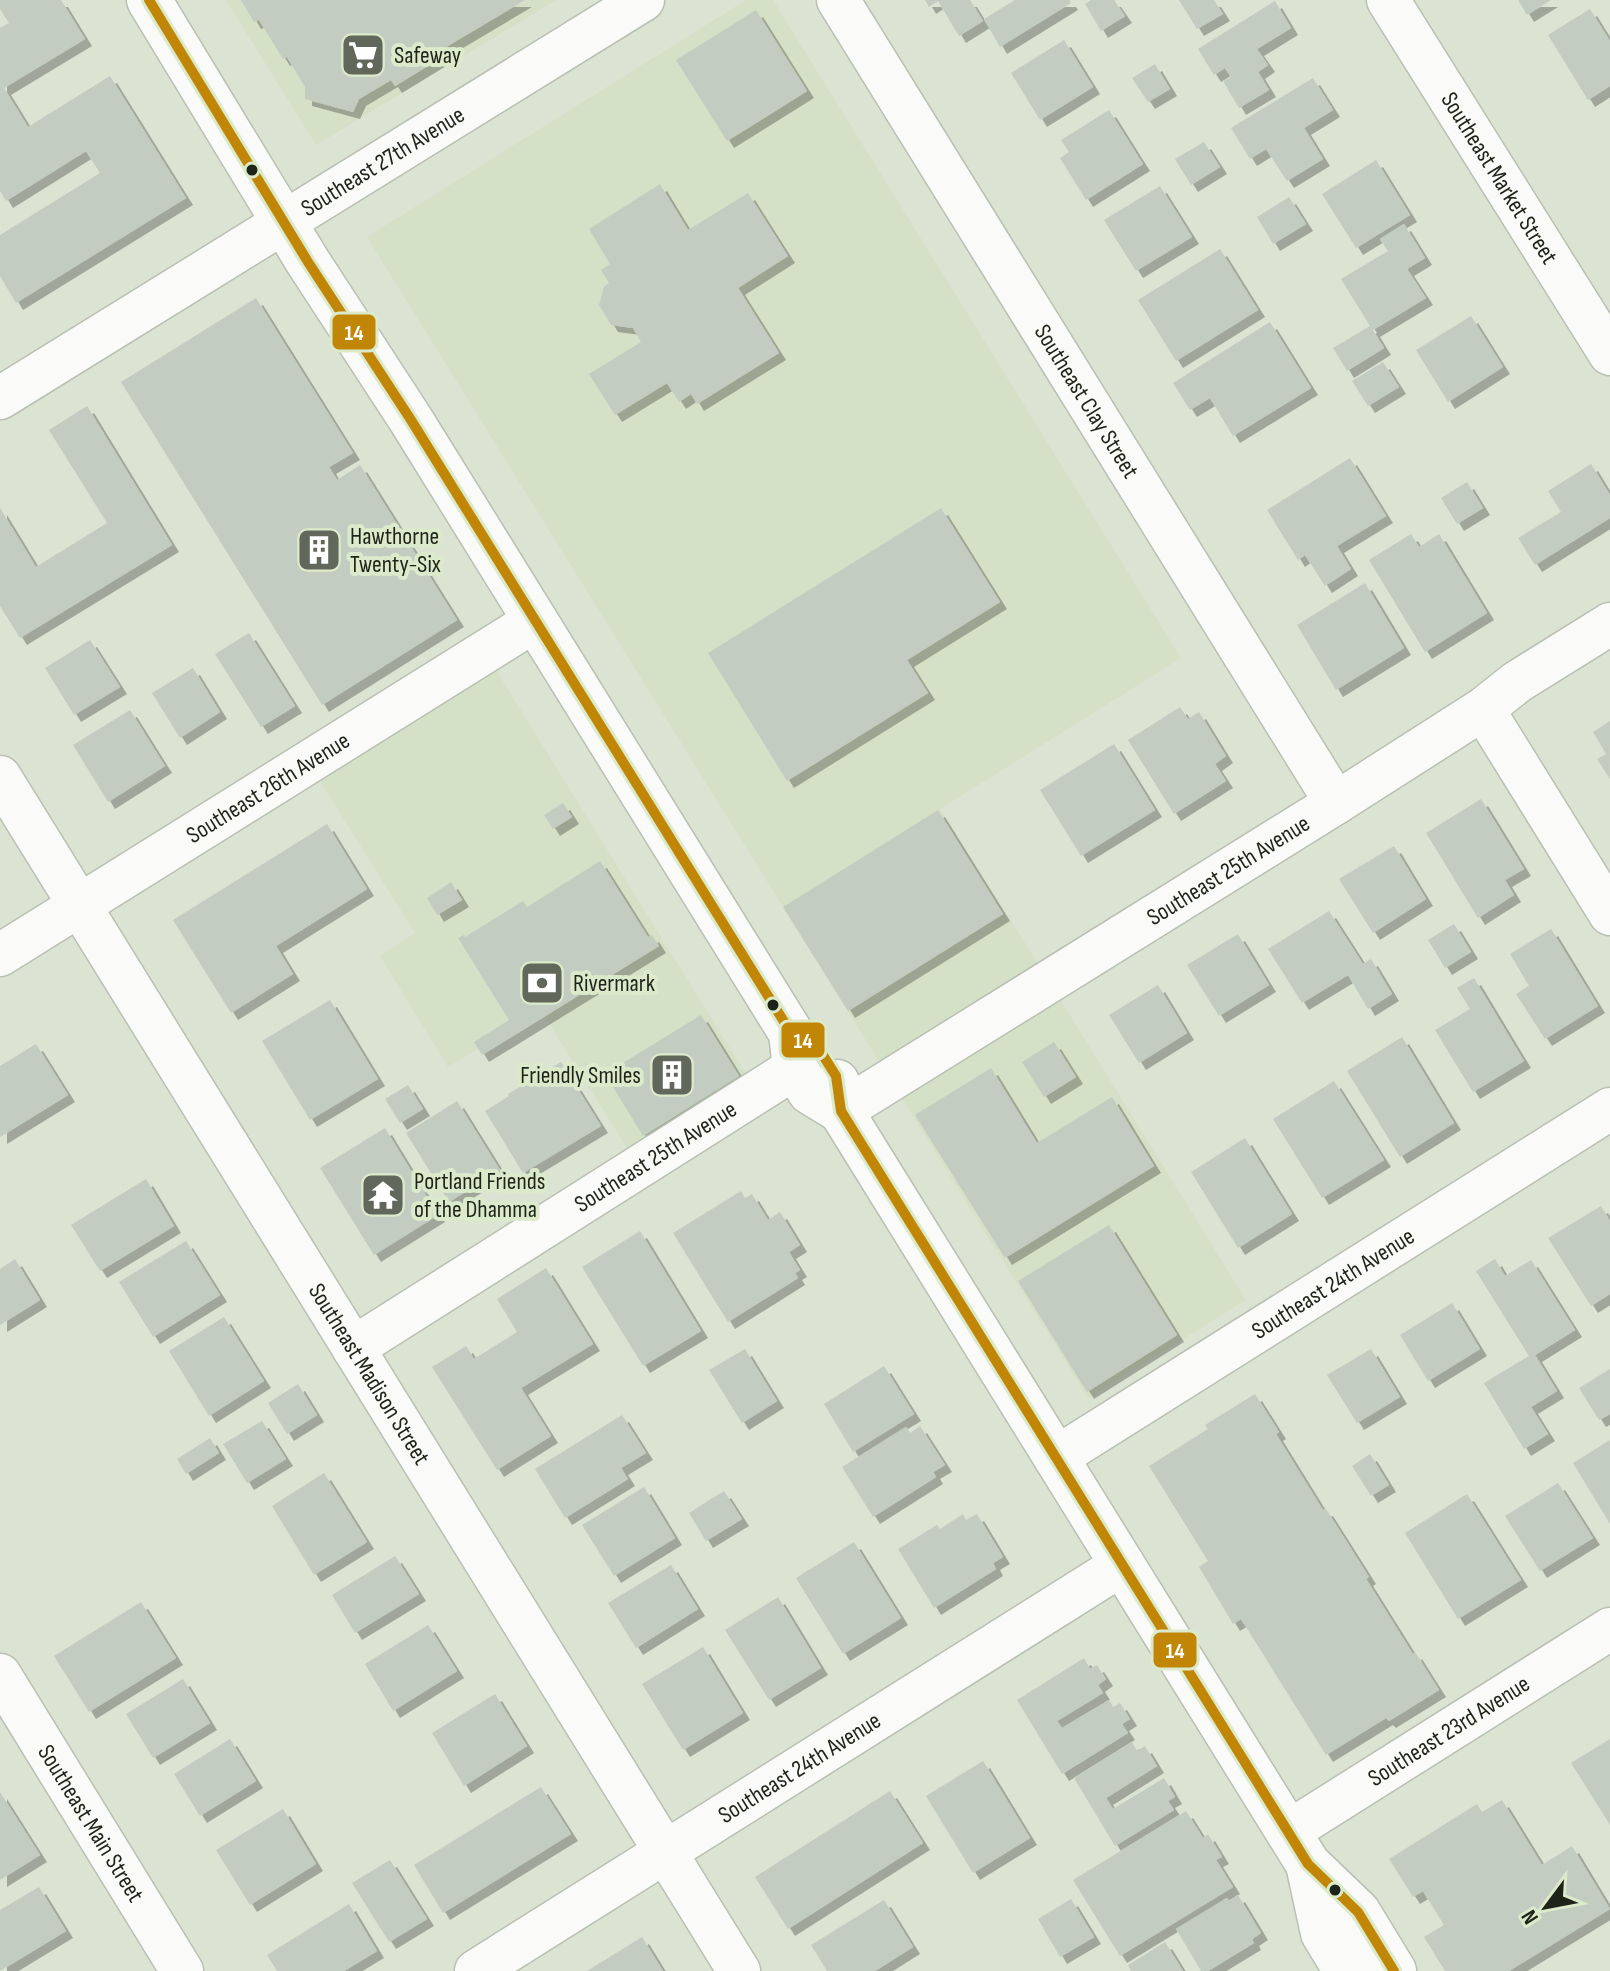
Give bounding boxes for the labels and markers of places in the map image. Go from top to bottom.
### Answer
supermarket icon: Safeway [339,31,387,79]
place label: Safeway [394,41,461,70]
unlabelled marker [244,162,260,178]
place label: Hawthorne Twenty-Six [350,522,441,579]
building icon: Hawthorne Twenty-Six [295,526,343,574]
bank icon: Rivermark [518,959,566,1007]
place label: Rivermark [573,969,655,998]
unlabelled marker [765,997,781,1013]
building icon: Friendly Smiles [648,1051,696,1099]
place label: Friendly Smiles [520,1061,641,1090]
place label: Portland Friends of the Dhamma [414,1167,545,1224]
temple icon: Portland Friends of the Dhamma [359,1171,407,1219]
unlabelled marker [1327,1882,1343,1898]

